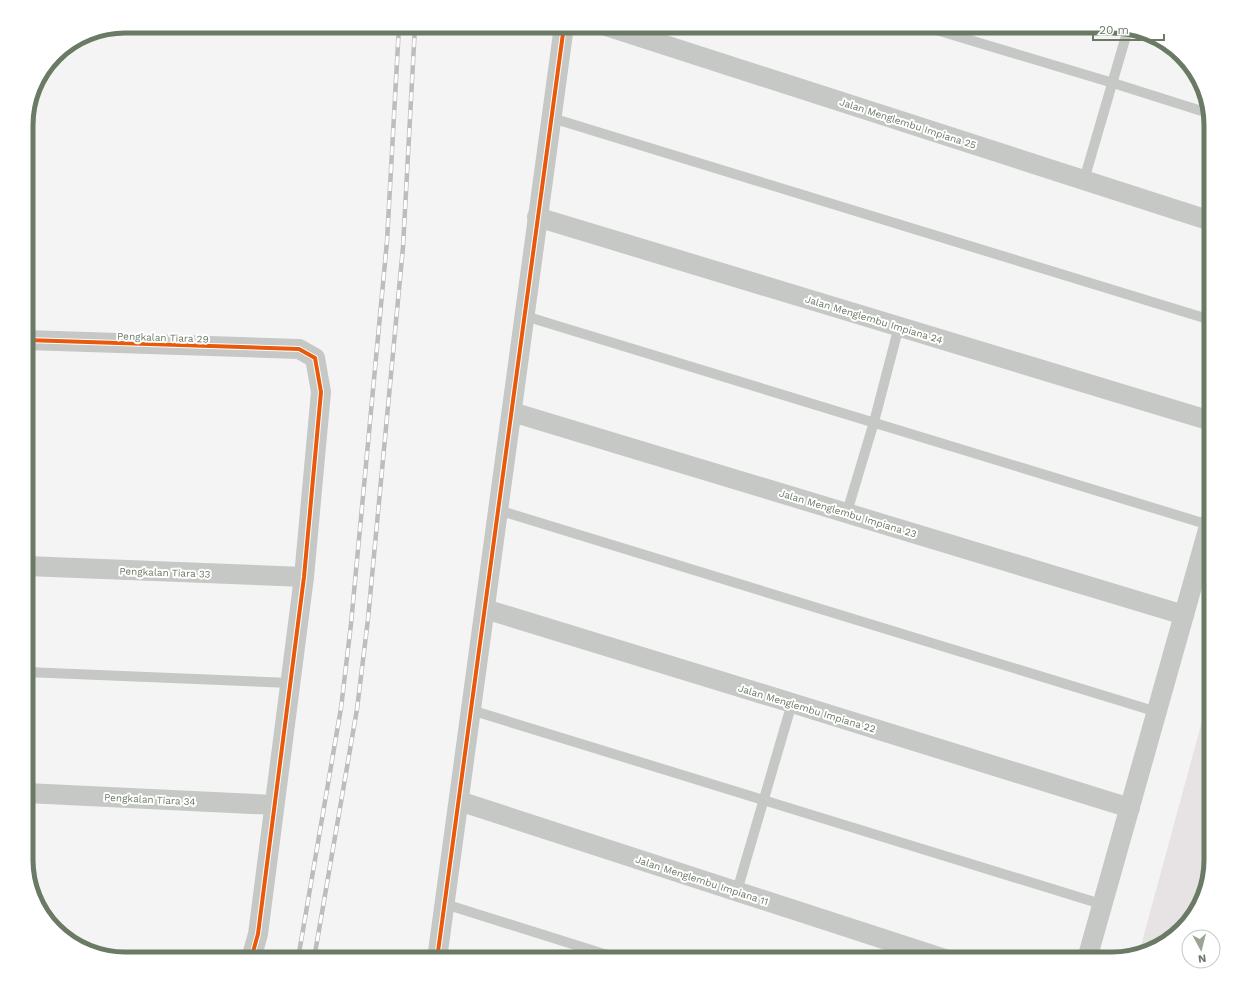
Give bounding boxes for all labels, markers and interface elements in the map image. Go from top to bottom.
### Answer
scale bar [1093,16,1164,42]
text: 20 m [1099,23,1129,37]
street label: Jalan Menglembu Impiana 25 [838,96,978,151]
street label: Jalan Menglembu Impiana 24 [804,293,944,346]
street label: Pengkalan Tiara 29 [117,330,209,345]
street label: Jalan Menglembu Impiana 23 [778,487,918,540]
street label: Pengkalan Tiara 33 [119,565,211,580]
street label: Jalan Menglembu Impiana 22 [737,682,877,735]
street label: Pengkalan Tiara 34 [104,792,196,807]
street label: Jalan Menglembu Impiana 11 [634,854,770,907]
north arrow [1181,929,1221,969]
text: N [1197,951,1207,965]

